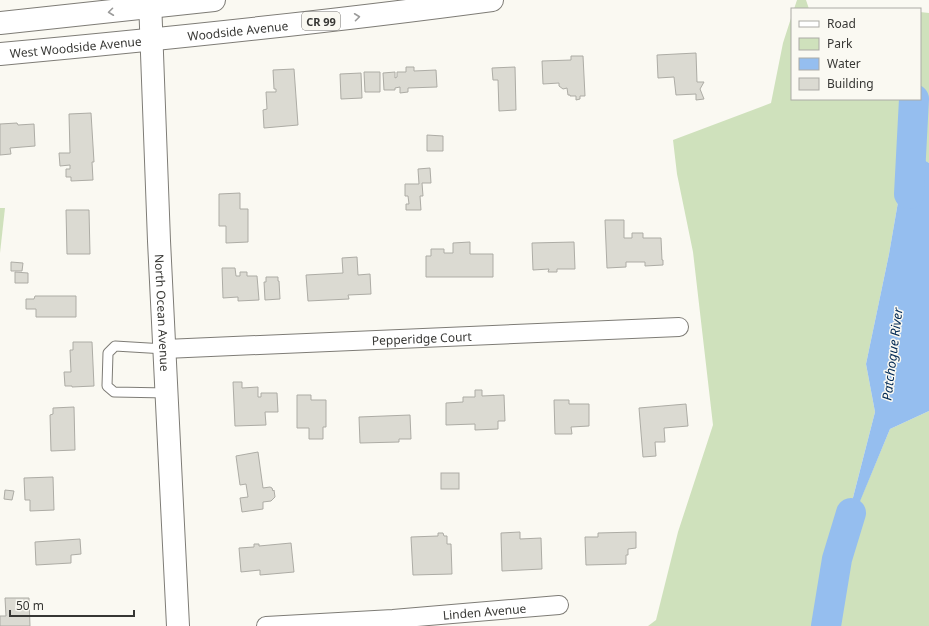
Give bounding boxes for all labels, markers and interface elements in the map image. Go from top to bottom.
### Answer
one-way arrow [108,7,114,16]
legend [791,8,921,100]
road number: CR 99 [302,12,340,30]
one-way arrow [354,13,360,22]
text: Road [827,15,856,32]
street label: Woodside Avenue [187,17,289,44]
street label: West Woodside Avenue [9,32,142,62]
text: Park [827,35,853,52]
text: Water [827,55,861,72]
text: Building [827,75,874,92]
street label: North Ocean Avenue [151,254,174,372]
water label: Patchogue River [877,306,907,401]
street label: Pepperidge Court [371,327,473,349]
scale bar [10,592,134,618]
text: 50 m [16,597,44,614]
street label: Linden Avenue [442,599,527,623]

